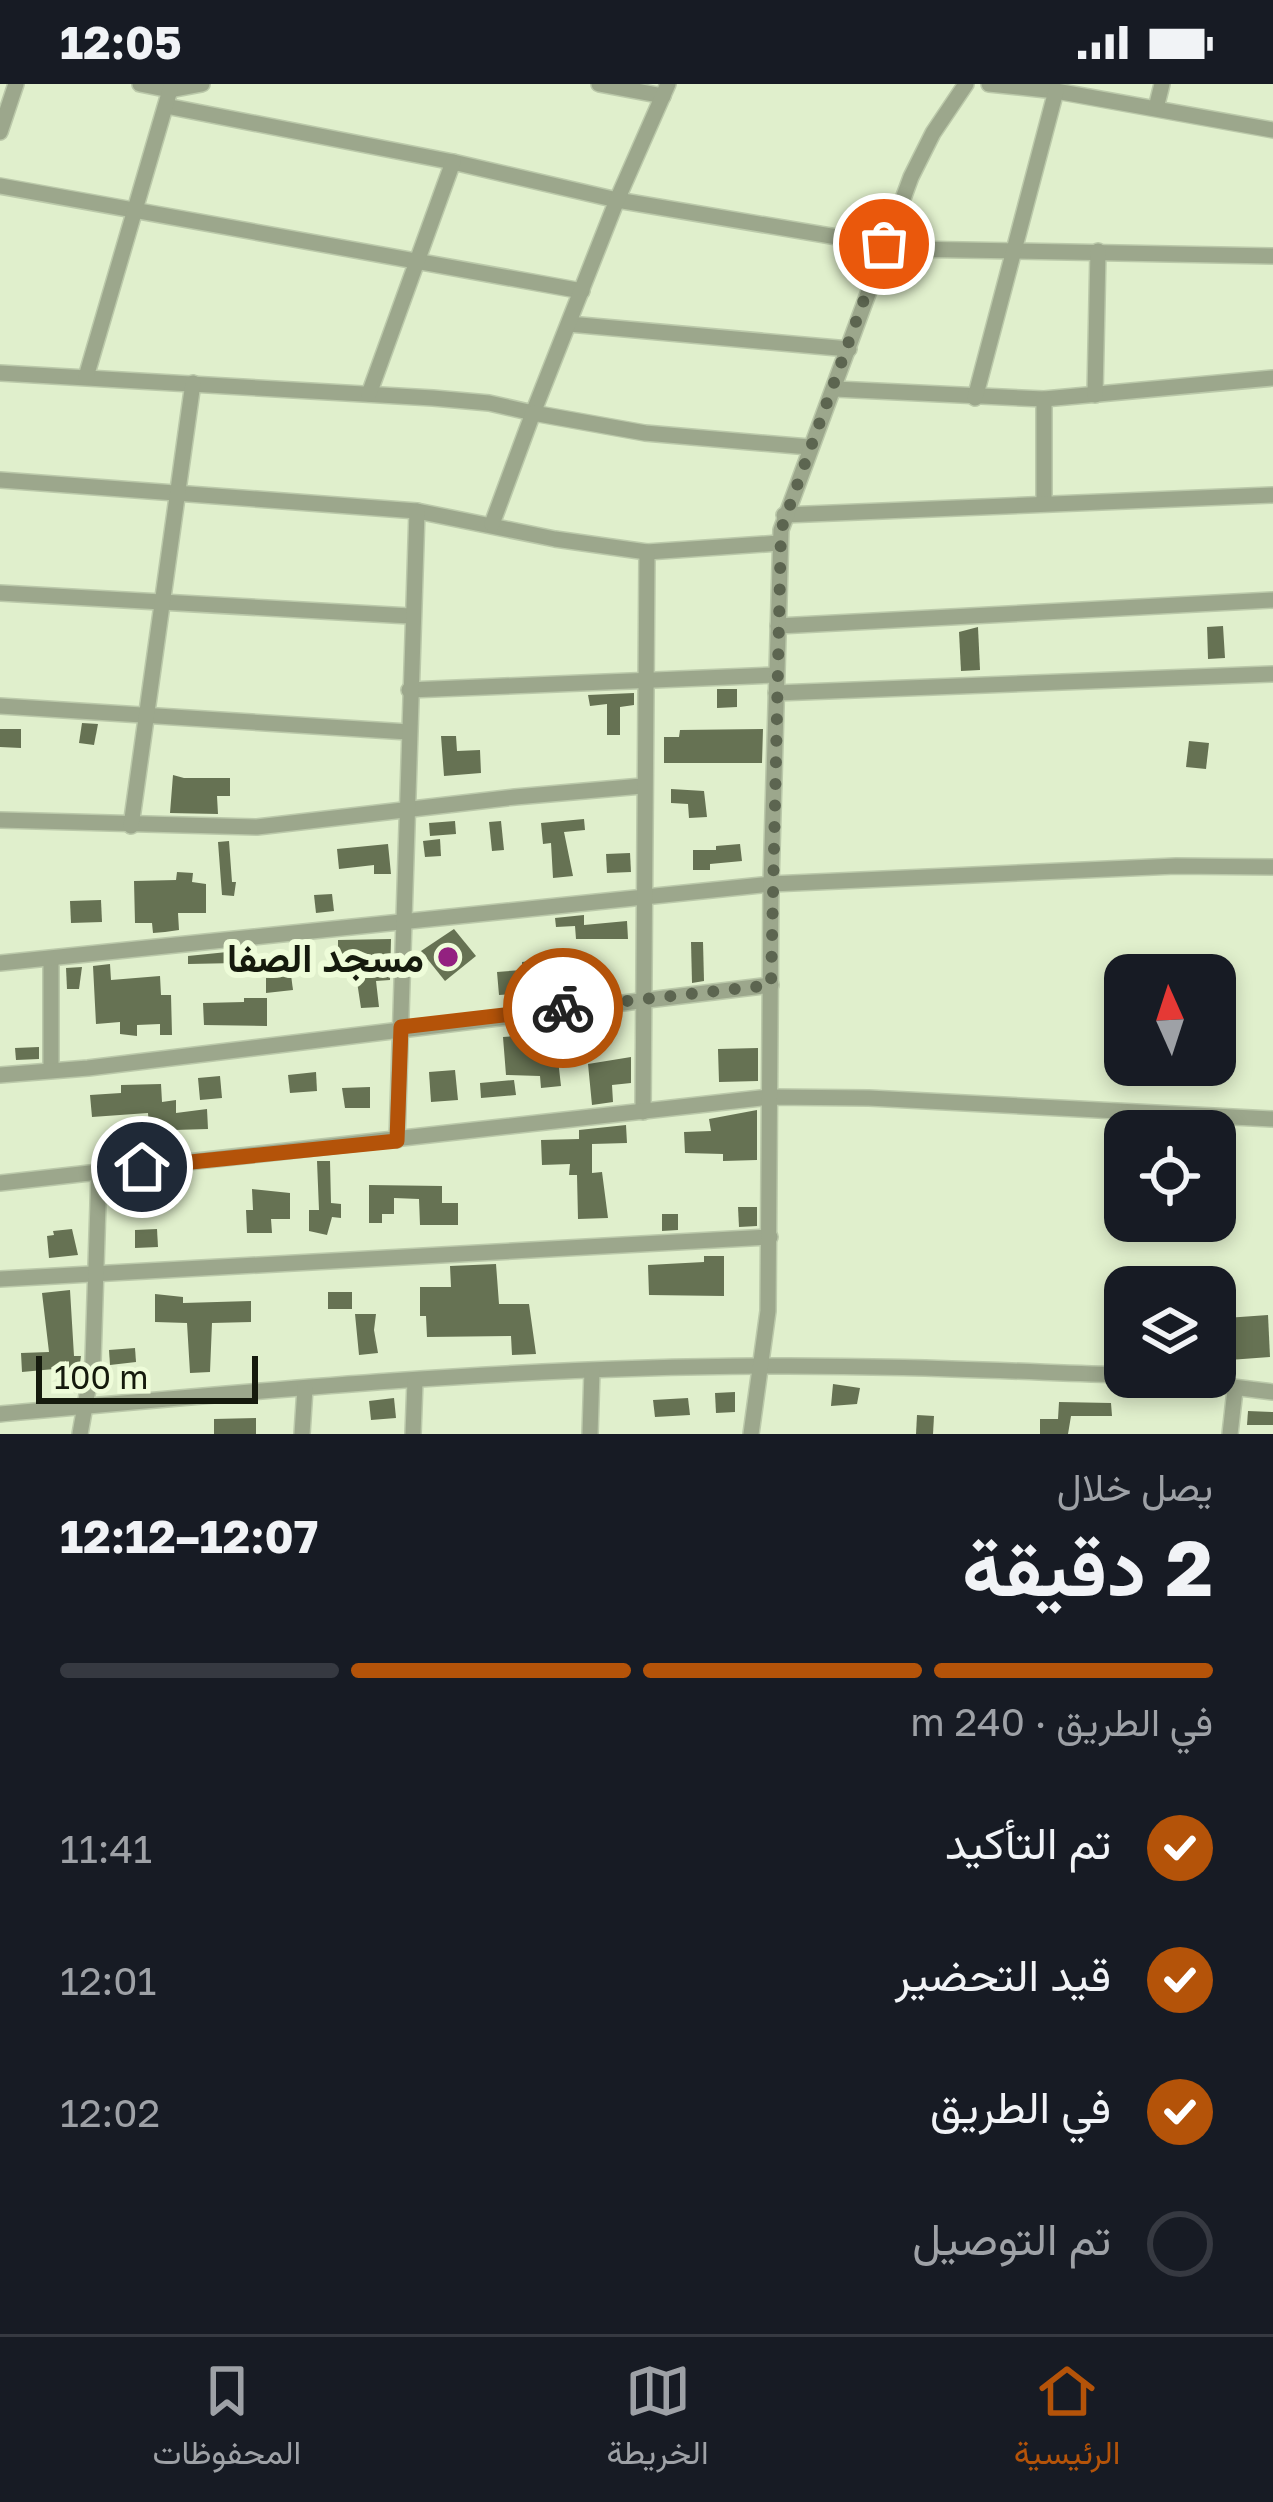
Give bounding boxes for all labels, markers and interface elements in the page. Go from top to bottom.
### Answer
text: 12:05 [60,15,182,69]
pin [833,193,935,295]
icon: bag [851,211,917,277]
place label: مسجد الصفا [227,934,424,981]
marker: مسجد الصفا [435,944,461,970]
courier [503,948,623,1068]
north arrow [1104,954,1236,1086]
map controls [1104,954,1236,1398]
icon: bike [530,975,596,1041]
button: locate [1104,1110,1236,1242]
pin [91,1116,193,1218]
icon: home [109,1134,175,1200]
button: layers [1104,1266,1236,1398]
scale bar [36,1350,258,1403]
text: 100 m [54,1357,148,1396]
text: يصل خلال [1057,1463,1213,1510]
text: 12:07–12:12 [60,1509,318,1563]
text: 2 دقيقة [962,1520,1213,1613]
text: في الطريق · 240 m [910,1698,1213,1745]
text: تم التأكيد [945,1815,1111,1869]
icon: check [1147,1815,1213,1881]
text: 11:41 [60,1825,152,1872]
text: قيد التحضير [895,1947,1111,2001]
icon: check [1147,1947,1213,2013]
text: 12:01 [60,1957,156,2004]
text: في الطريق [930,2079,1111,2133]
icon: check [1147,2079,1213,2145]
text: 12:02 [60,2089,160,2136]
text: تم التوصيل [912,2211,1111,2265]
tab: المحفوظات [153,2358,301,2482]
tab: الخريطة [606,2358,709,2482]
tab: الرئيسية [1014,2358,1120,2482]

